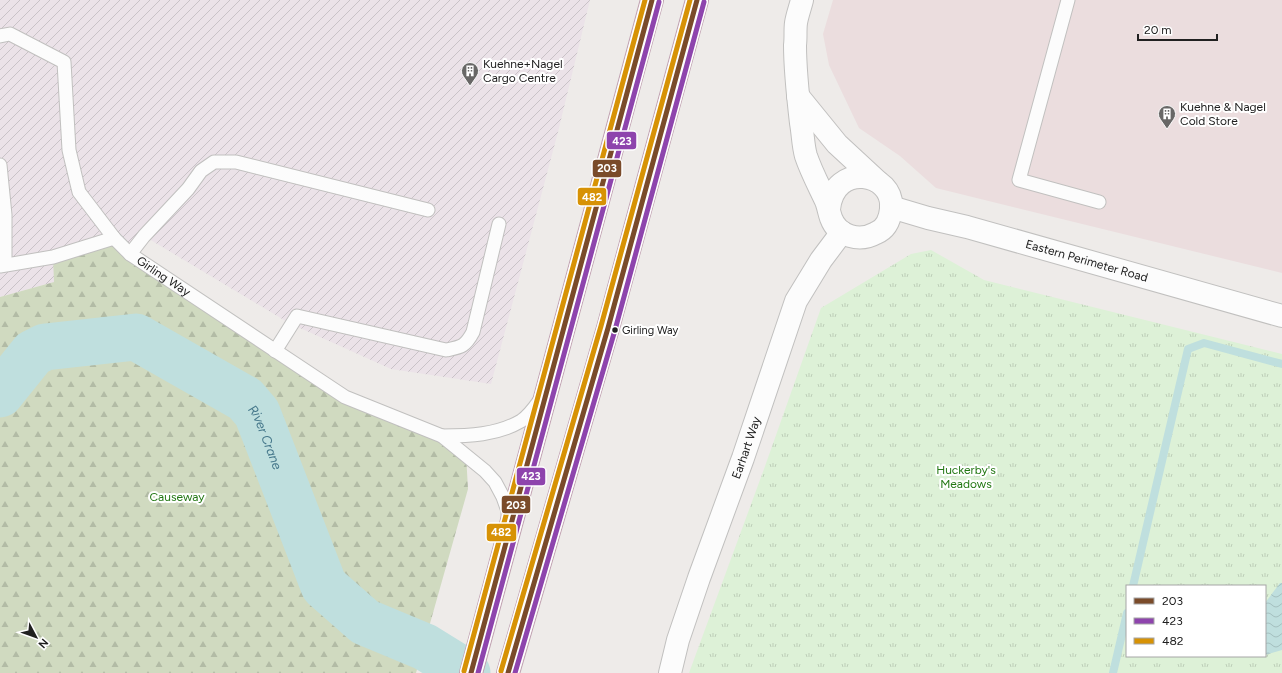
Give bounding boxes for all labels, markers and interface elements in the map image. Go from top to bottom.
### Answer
scale bar [1138,16,1217,42]
text: 20 m [1144,23,1172,37]
place label: Kuehne+Nagel Cargo Centre [483,57,563,85]
building icon: Kuehne+Nagel Cargo Centre [460,61,480,86]
place label: Kuehne & Nagel Cold Store [1180,100,1266,128]
building icon: Kuehne & Nagel Cold Store [1157,104,1177,129]
line badge: 423 [606,131,637,150]
text: 423 [612,135,632,148]
line badge: 203 [592,159,622,178]
text: 203 [597,162,617,175]
line badge: 482 [577,187,607,206]
text: 482 [582,191,602,204]
street label: Eastern Perimeter Road [1024,237,1149,285]
street label: Girling Way [134,253,194,300]
place label: Girling Way [622,324,679,337]
marker: Girling Way [610,325,620,335]
water label: River Crane [246,402,286,471]
street label: Earhart Way [729,414,764,481]
park label: Huckerby's Meadows [936,463,996,491]
line badge: 423 [516,467,546,486]
text: 423 [521,470,541,483]
park label: Causeway [149,490,205,504]
line badge: 203 [501,495,531,514]
text: 203 [506,499,526,512]
line badge: 482 [486,523,517,542]
text: 482 [491,526,511,539]
legend [1126,585,1266,657]
text: 203 [1162,594,1183,608]
text: 423 [1162,614,1183,628]
north arrow [16,617,56,657]
text: 482 [1162,634,1184,648]
text: N [35,636,51,651]

